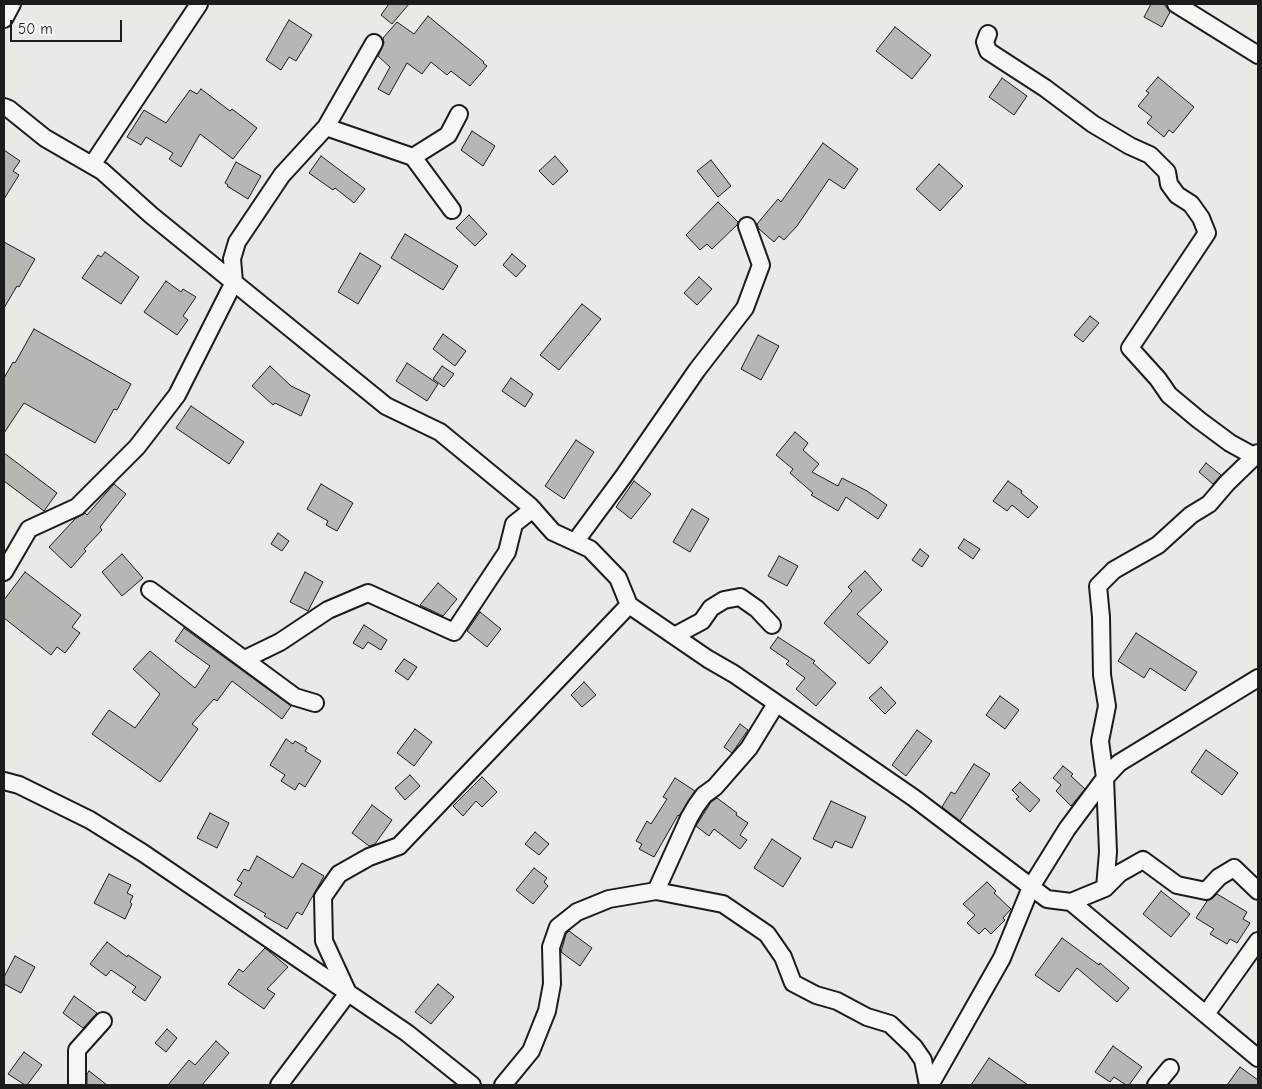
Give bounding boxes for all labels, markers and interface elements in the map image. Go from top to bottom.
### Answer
scale bar [12,10,125,42]
text: 50 m [18,20,53,38]

